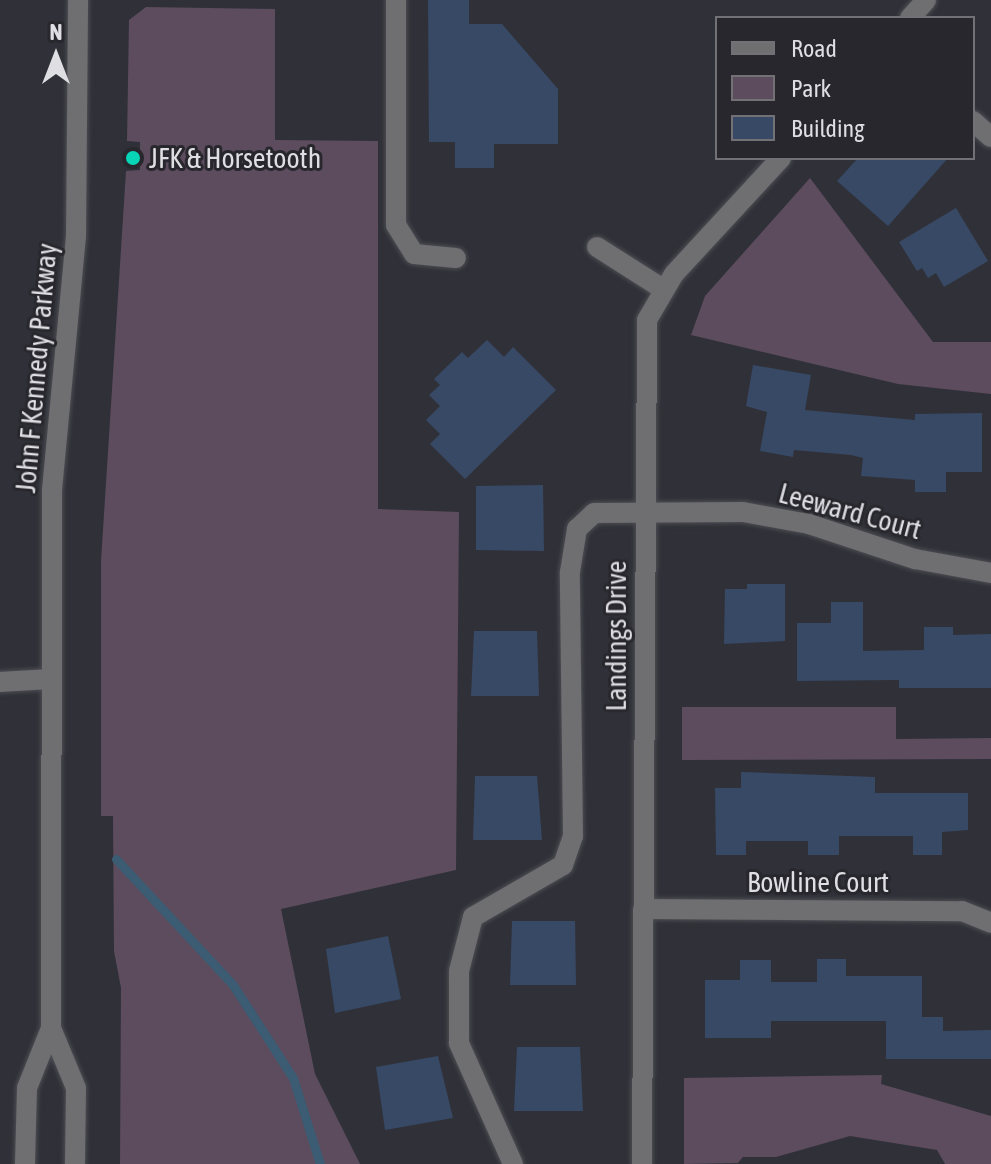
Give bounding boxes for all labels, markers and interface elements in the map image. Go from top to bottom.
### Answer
north arrow [16,16,96,96]
legend [715,16,975,160]
text: N [50,19,62,45]
text: Road [791,35,837,62]
text: Park [791,75,831,102]
text: Building [791,115,864,142]
place label: JFK & Horsetooth [149,141,321,175]
marker: JFK & Horsetooth [124,149,142,167]
street label: John F Kennedy Parkway [8,242,64,494]
street label: Leeward Court [775,476,925,546]
street label: Landings Drive [599,561,633,711]
street label: Bowline Court [747,865,889,899]

